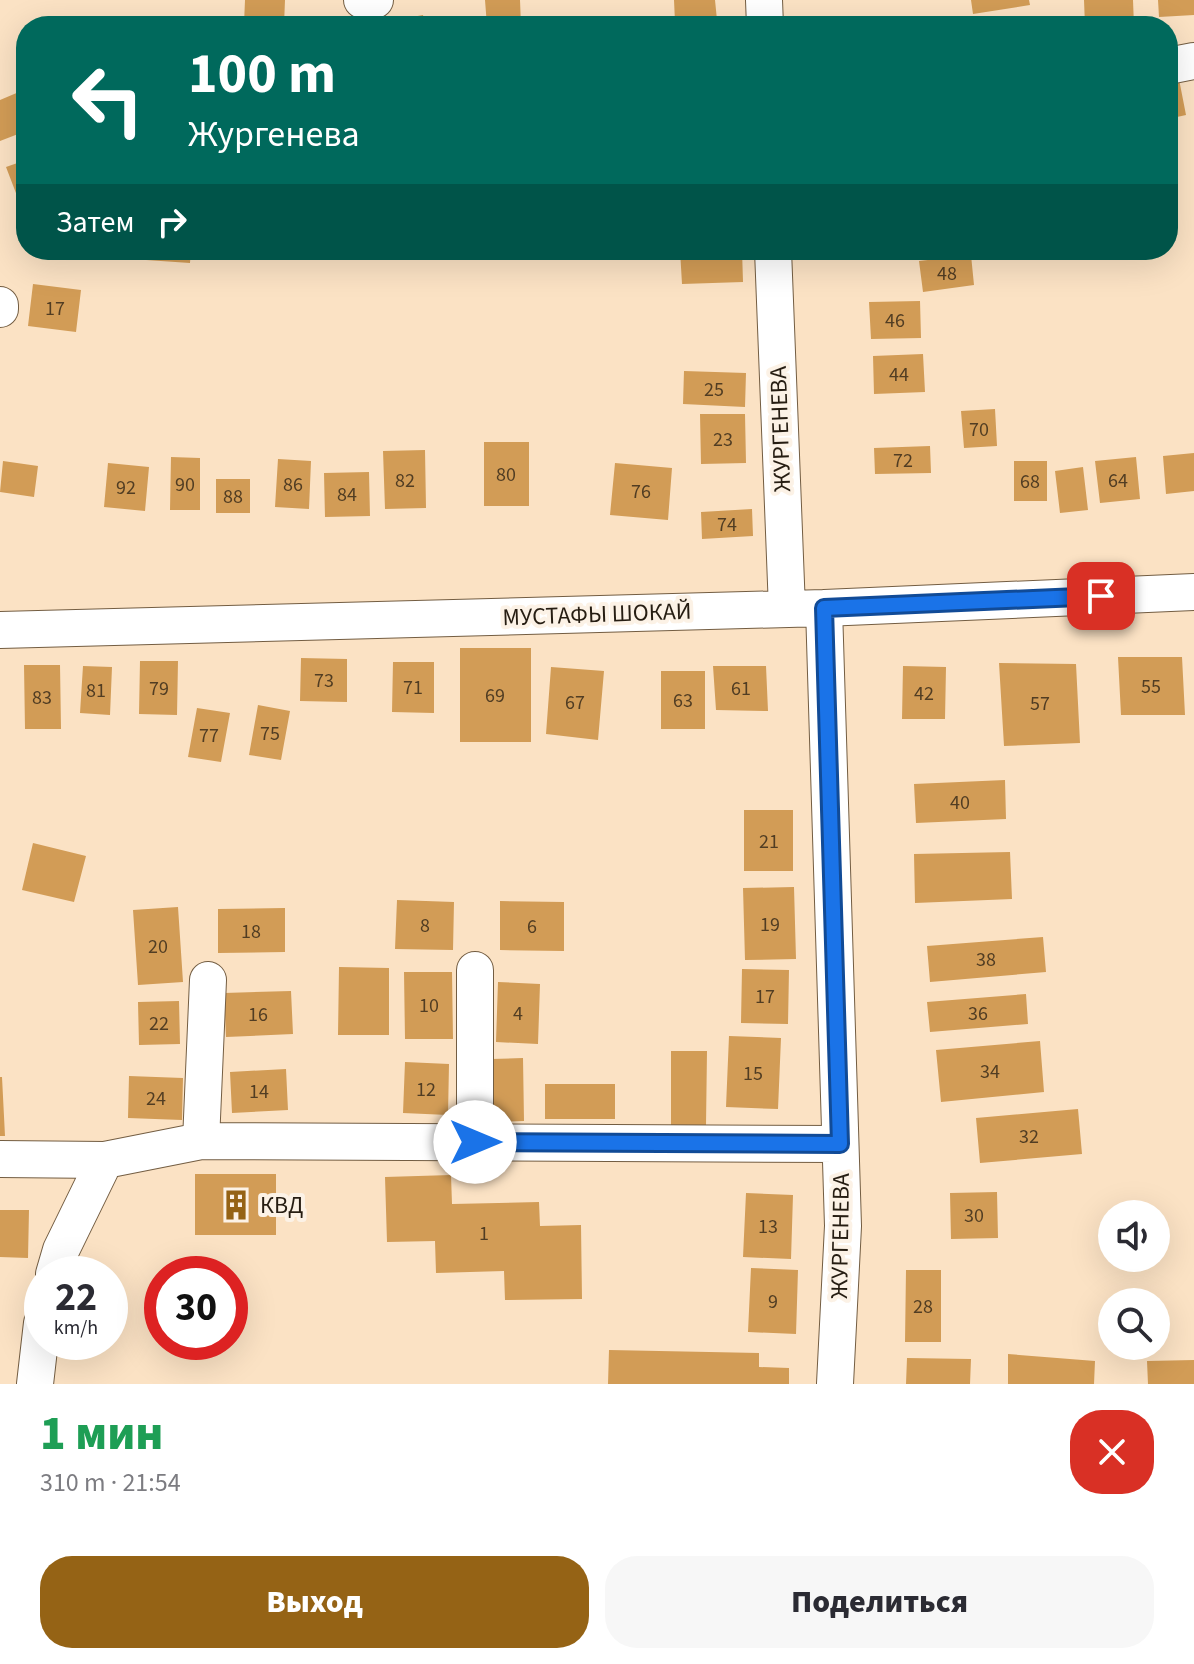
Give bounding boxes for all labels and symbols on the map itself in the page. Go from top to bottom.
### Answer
house number: 48 [937,260,957,288]
house number: 17 [45,295,65,323]
house number: 46 [885,307,905,335]
house number: 44 [889,361,909,389]
street label: ЖУРГЕНЕВА [761,365,800,493]
house number: 25 [704,376,724,404]
house number: 70 [969,416,989,444]
house number: 23 [713,426,733,454]
house number: 72 [893,447,913,475]
house number: 80 [496,461,516,489]
house number: 82 [395,467,415,495]
house number: 64 [1108,467,1128,495]
house number: 68 [1020,468,1040,496]
house number: 90 [175,471,195,499]
house number: 86 [283,471,303,499]
house number: 92 [116,474,136,502]
house number: 76 [631,478,651,506]
house number: 84 [337,481,357,509]
house number: 88 [223,483,243,511]
house number: 74 [717,511,737,539]
pin [1067,562,1135,630]
street label: МУСТАФЫ ШОКАЙ [502,594,692,635]
house number: 73 [314,667,334,695]
house number: 55 [1141,673,1161,701]
house number: 71 [403,674,423,702]
house number: 79 [149,675,169,703]
house number: 61 [731,675,751,703]
house number: 81 [86,677,106,705]
house number: 42 [914,680,934,708]
house number: 69 [485,682,505,710]
house number: 83 [32,684,52,712]
house number: 63 [673,687,693,715]
house number: 67 [565,689,585,717]
house number: 57 [1030,690,1050,718]
house number: 75 [260,720,280,748]
house number: 77 [199,722,219,750]
house number: 40 [950,789,970,817]
house number: 21 [759,828,779,856]
house number: 19 [760,911,780,939]
house number: 8 [420,912,430,940]
house number: 6 [527,913,537,941]
house number: 18 [241,918,261,946]
house number: 20 [148,933,168,961]
house number: 38 [976,946,996,974]
house number: 17 [755,983,775,1011]
house number: 10 [419,992,439,1020]
house number: 4 [513,1000,523,1028]
house number: 36 [968,1000,988,1028]
house number: 16 [248,1001,268,1029]
house number: 22 [149,1010,169,1038]
house number: 34 [980,1058,1000,1086]
house number: 15 [743,1060,763,1088]
house number: 12 [416,1076,436,1104]
house number: 14 [249,1078,269,1106]
house number: 24 [146,1085,166,1113]
position arrow [433,1100,517,1184]
house number: 32 [1019,1123,1039,1151]
street label: ЖУРГЕНЕВА [822,1173,859,1299]
building icon: КВД [219,1188,253,1222]
place label: КВД [260,1188,303,1223]
house number: 30 [964,1202,984,1230]
house number: 13 [758,1213,778,1241]
house number: 1 [479,1220,489,1248]
speed limit sign: 30 [144,1256,248,1360]
house number: 9 [768,1288,778,1316]
house number: 28 [913,1293,933,1321]

